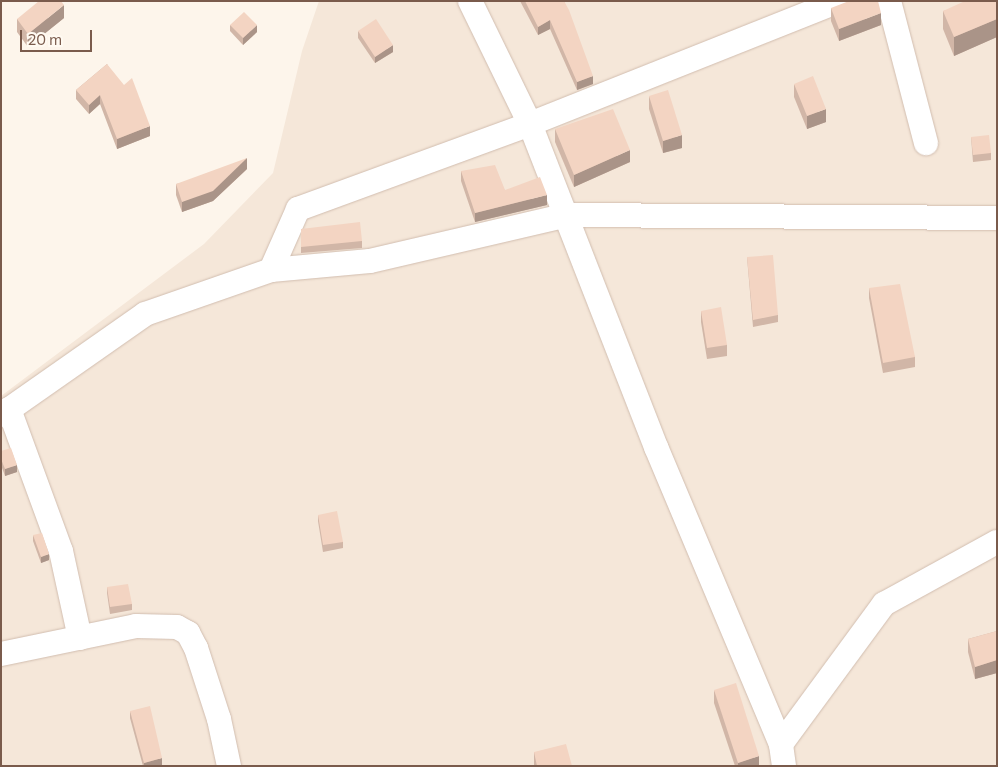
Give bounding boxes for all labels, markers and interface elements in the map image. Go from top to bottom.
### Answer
scale bar [22,20,95,52]
text: 20 m [28,30,62,48]

